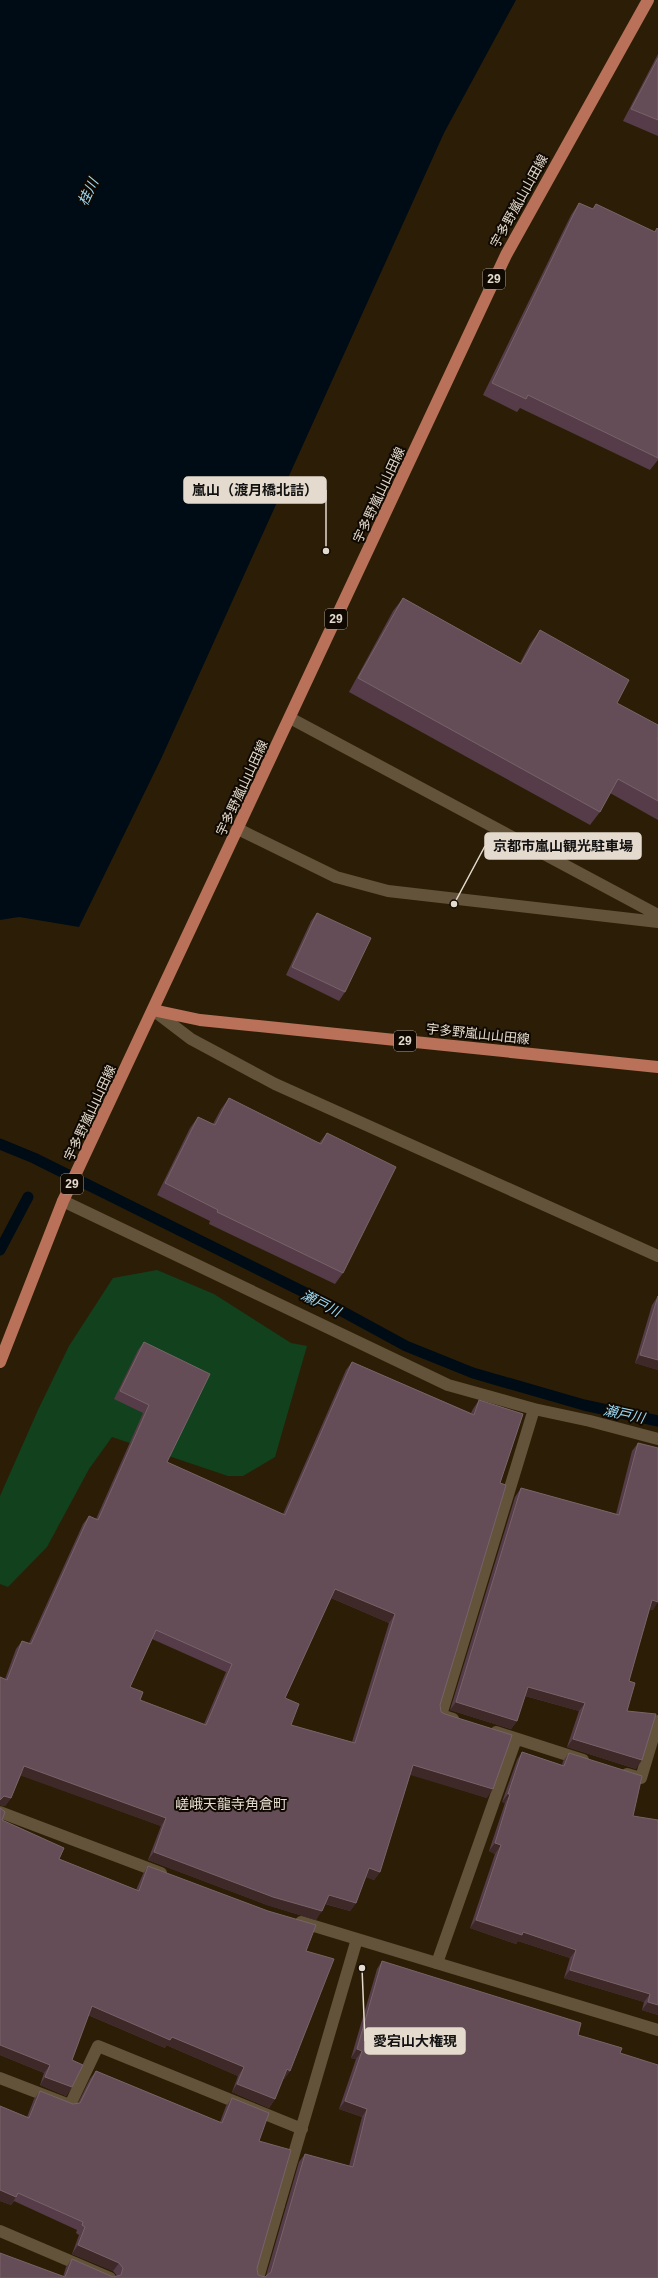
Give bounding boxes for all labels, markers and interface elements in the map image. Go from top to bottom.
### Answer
street label: 宇多野嵐山山田線 [487,152,551,250]
water label: 桂川 [75,174,102,208]
road number: 29 [483,269,505,289]
street label: 宇多野嵐山山田線 [350,445,408,545]
callout: 嵐山（渡月橋北詰） [184,477,326,503]
text: 嵐山（渡月橋北詰） [192,482,318,498]
road number: 29 [325,609,347,629]
street label: 宇多野嵐山山田線 [213,738,271,838]
callout: 京都市嵐山観光駐車場 [485,833,641,859]
text: 京都市嵐山観光駐車場 [493,838,633,854]
street label: 宇多野嵐山山田線 [425,1021,531,1047]
road number: 29 [394,1031,416,1051]
street label: 宇多野嵐山山田線 [61,1063,119,1163]
road number: 29 [61,1174,83,1194]
water label: 瀬戸川 [299,1286,345,1321]
water label: 瀬戸川 [602,1402,648,1427]
district label: 嵯峨天龍寺角倉町 [175,1796,287,1812]
callout: 愛宕山大権現 [365,2028,465,2054]
text: 愛宕山大権現 [373,2033,457,2049]

